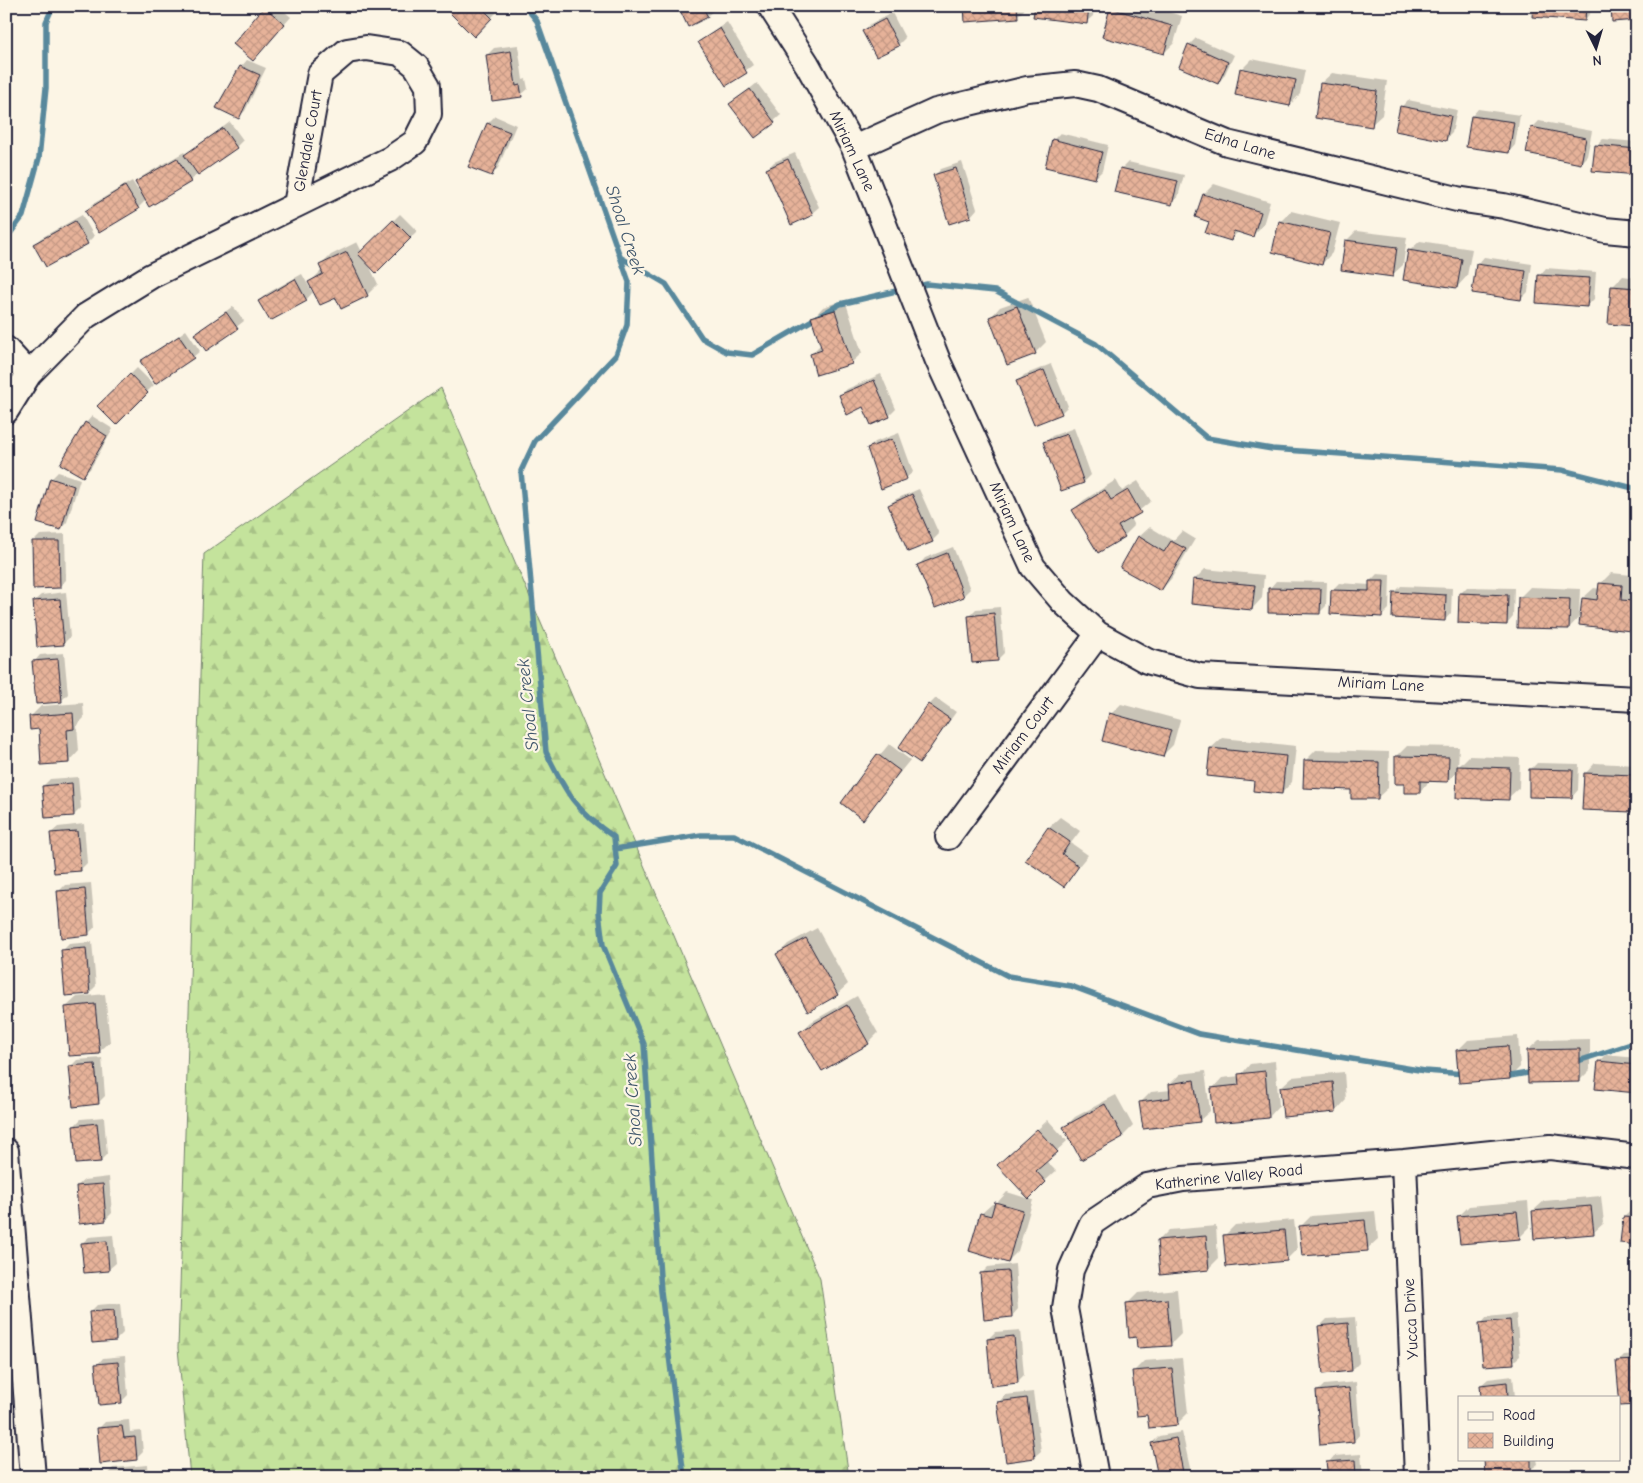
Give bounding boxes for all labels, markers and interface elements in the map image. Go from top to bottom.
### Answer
north arrow [1570,22,1620,72]
text: N [1592,52,1602,69]
street label: Glendale Court [290,88,326,193]
street label: Miriam Lane [826,108,878,194]
street label: Edna Lane [1202,125,1278,163]
water label: Shoal Creek [601,183,649,278]
street label: Miriam Lane [986,479,1038,565]
water label: Shoal Creek [513,658,543,752]
street label: Miriam Lane [1337,673,1425,695]
street label: Miriam Court [988,693,1058,777]
water label: Shoal Creek [619,1053,647,1147]
street label: Katherine Valley Road [1154,1160,1304,1194]
street label: Yucca Drive [1400,1278,1422,1360]
legend [1458,1396,1620,1460]
text: Road [1503,1406,1535,1424]
text: Building [1503,1432,1554,1450]

